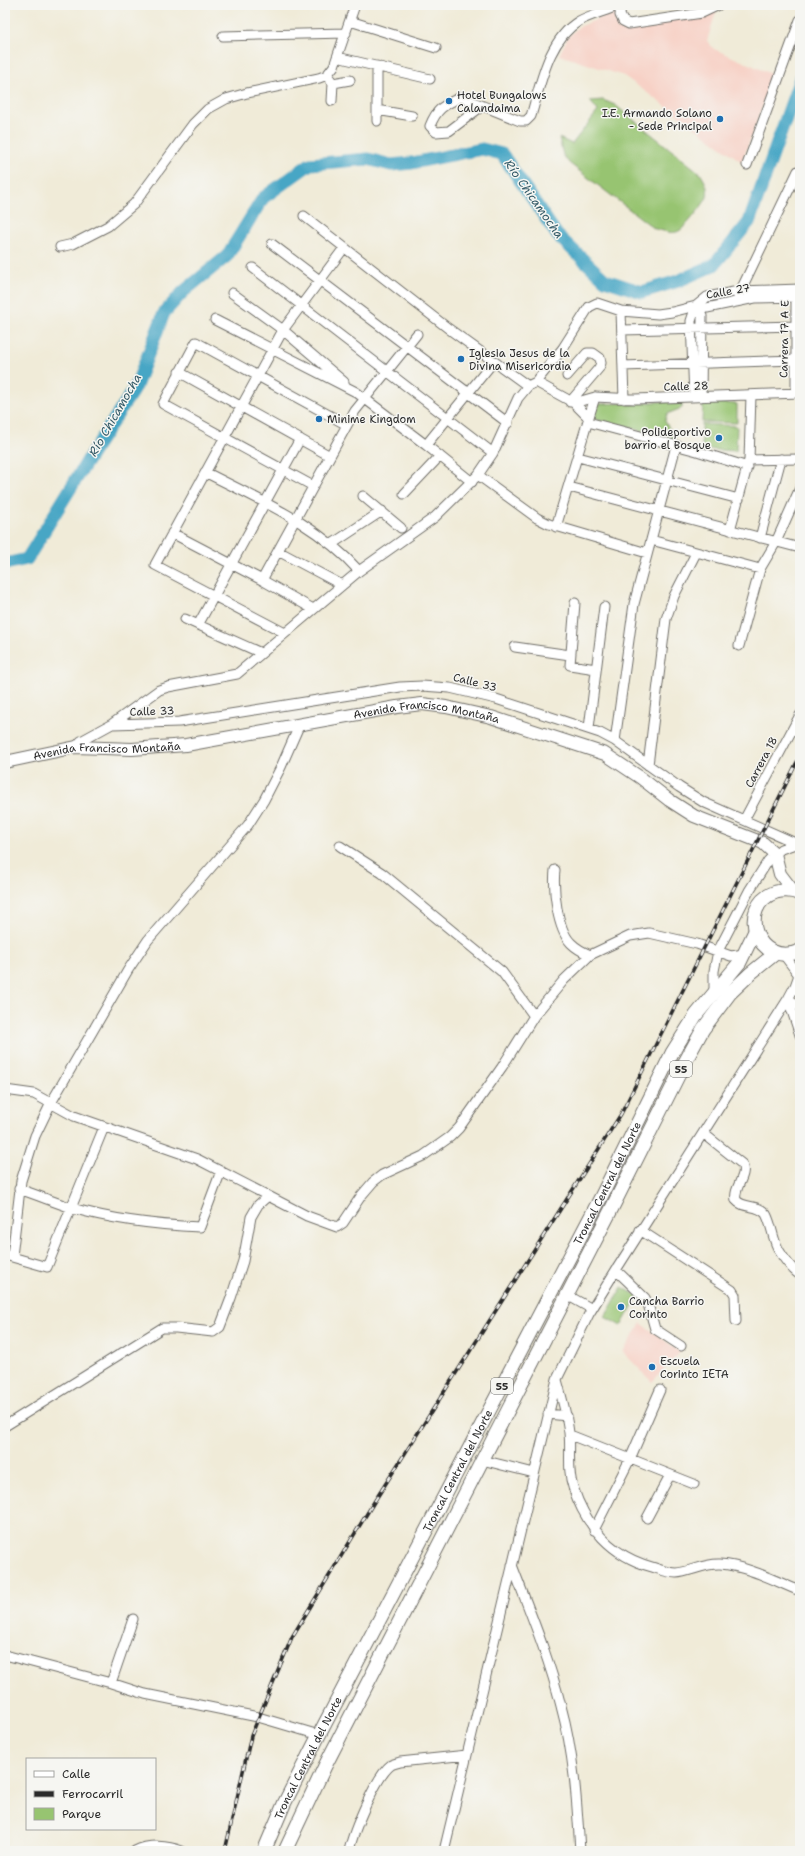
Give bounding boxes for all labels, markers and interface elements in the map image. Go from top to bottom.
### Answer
place label: Hotel Bungalows Calandaima [457,88,547,116]
marker: Hotel Bungalows Calandaima [444,96,454,106]
place label: I.E. Armando Solano - Sede Principal [602,106,713,134]
marker: I.E. Armando Solano - Sede Principal [715,114,725,124]
water label: Río Chicamocha [501,156,567,242]
street label: Calle 27 [705,280,752,303]
street label: Carrera 17 A E [776,300,793,378]
place label: Iglesia Jesus de la Divina Misericordia [469,346,571,374]
marker: Iglesia Jesus de la Divina Misericordia [456,354,466,364]
water label: Río Chicamocha [85,371,145,459]
street label: Calle 28 [663,378,709,395]
place label: Minime Kingdom [327,412,416,427]
marker: Minime Kingdom [314,414,324,424]
place label: Polideportivo barrio el Bosque [625,425,711,453]
marker: Polideportivo barrio el Bosque [714,433,724,443]
street label: Calle 33 [451,670,498,695]
street label: Avenida Francisco Montaña [352,697,501,727]
street label: Calle 33 [129,703,175,720]
street label: Carrera 18 [742,734,781,790]
street label: Avenida Francisco Montaña [32,738,181,764]
road number: 55 [670,1061,692,1077]
street label: Troncal Central del Norte [570,1119,645,1248]
place label: Cancha Barrio Corinto [629,1294,704,1322]
marker: Cancha Barrio Corinto [616,1302,626,1312]
place label: Escuela Corinto IETA [660,1354,729,1382]
marker: Escuela Corinto IETA [647,1362,657,1372]
road number: 55 [491,1378,513,1394]
street label: Troncal Central del Norte [420,1407,496,1534]
street label: Troncal Central del Norte [271,1694,346,1822]
legend [26,1758,156,1830]
text: Calle [62,1766,91,1782]
text: Ferrocarril [62,1786,123,1802]
text: Parque [62,1806,101,1822]

